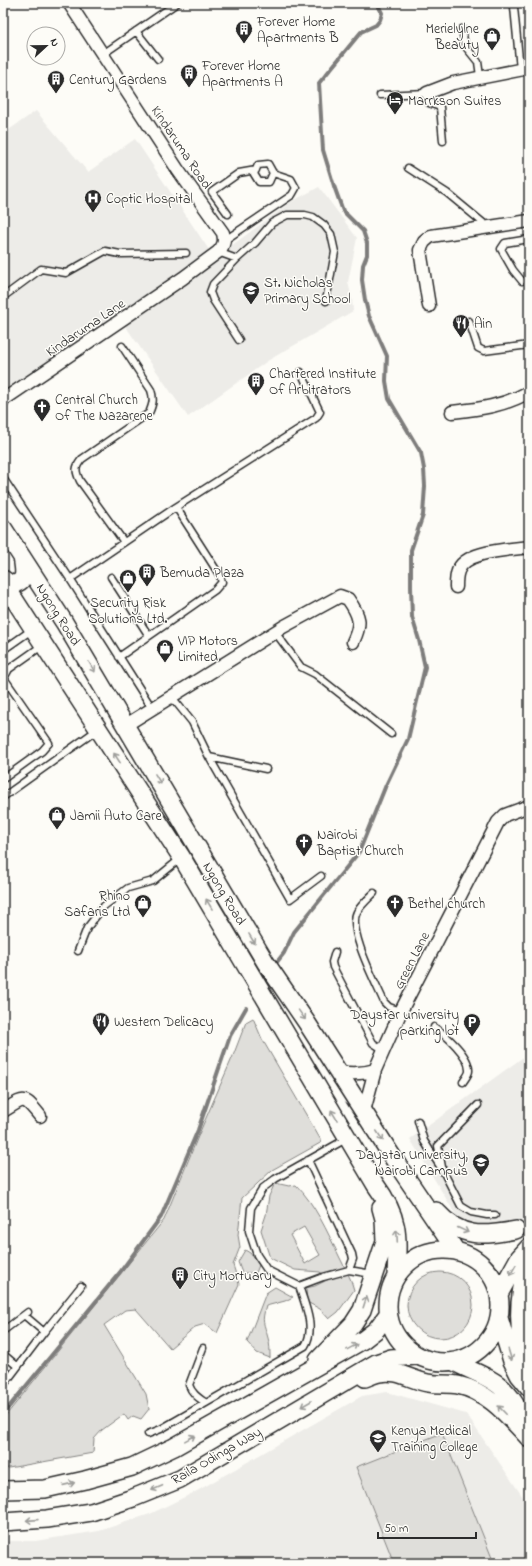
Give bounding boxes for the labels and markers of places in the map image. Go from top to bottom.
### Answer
place label: Forever Home Apartments B [256,12,339,49]
building icon: Forever Home Apartments B [234,19,254,44]
place label: Merielylne Beauty [425,19,480,57]
shop icon: Merielylne Beauty [482,26,502,51]
place label: Forever Home Apartments A [201,56,283,93]
building icon: Forever Home Apartments A [179,63,199,88]
building icon: Century Gardens [46,69,66,94]
place label: Century Gardens [69,70,167,92]
hotel icon: Marrkson Suites [385,90,405,115]
place label: Marrkson Suites [408,91,501,112]
hospital icon: Coptic Hospital [83,188,103,213]
place label: Coptic Hospital [106,189,193,210]
place label: St. Nicholas Primary School [264,273,351,311]
school or university icon: St. Nicholas Primary School [241,280,261,305]
restaurant icon: Ain [451,313,471,338]
place label: Ain [474,314,492,335]
place label: Chartered Institute Of Arbitrators [269,364,377,401]
building icon: Chartered Institute Of Arbitrators [246,371,266,396]
place label: Central Church Of The Nazarene [55,390,154,427]
church icon: Central Church Of The Nazarene [32,397,52,422]
building icon: Bemuda Plaza [137,562,157,587]
place label: Bemuda Plaza [159,563,244,584]
shop icon: Security Risk Solutions Ltd. [118,568,138,593]
place label: Security Risk Solutions Ltd. [89,593,168,630]
place label: VIP Motors Limited [177,631,238,668]
shop icon: VIP Motors Limited [155,638,175,663]
shop icon: Jamii Auto Care [47,805,67,830]
place label: Jamii Auto Care [70,806,162,827]
place label: Nairobi Baptist Church [316,825,404,862]
church icon: Nairobi Baptist Church [294,832,314,857]
place label: Rhino Safaris Ltd [64,886,130,923]
shop icon: Rhino Safaris Ltd [133,893,153,918]
church icon: Bethel church [385,893,405,918]
place label: Bethel church [407,894,485,915]
place label: Daystar university parking lot [349,1005,459,1043]
restaurant icon: Western Delicacy [91,1011,111,1036]
place label: Western Delicacy [114,1012,213,1034]
parking icon: Daystar university parking lot [462,1012,482,1037]
place label: Daystar University, Nairobi Campus [355,1145,468,1182]
school or university icon: Daystar University, Nairobi Campus [471,1152,491,1177]
building icon: City Mortuary [170,1265,190,1290]
place label: City Mortuary [193,1266,272,1288]
place label: Kenya Medical Training College [391,1421,478,1459]
school or university icon: Kenya Medical Training College [368,1428,388,1453]

